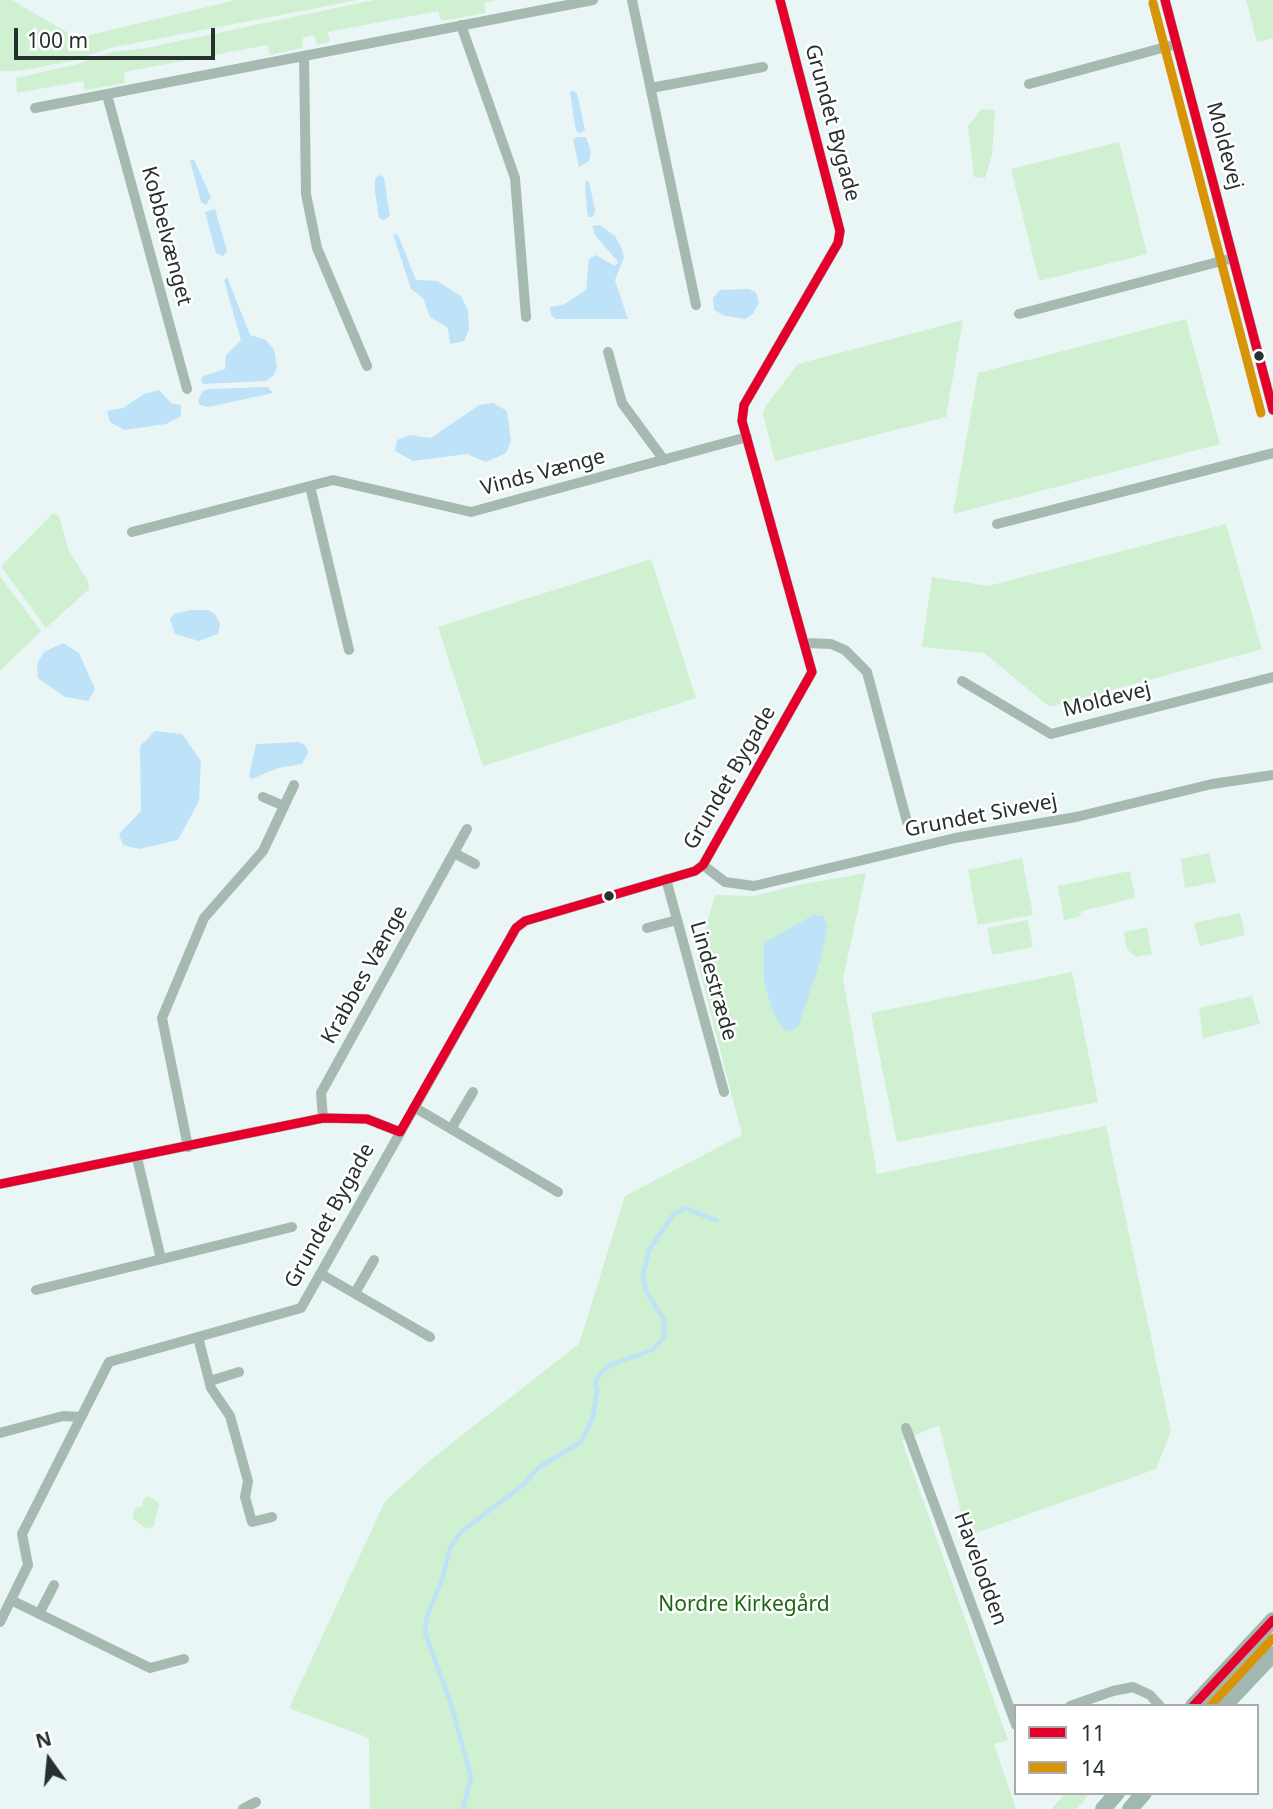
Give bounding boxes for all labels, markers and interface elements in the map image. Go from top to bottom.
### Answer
scale bar [18,14,219,58]
text: 100 m [27,26,88,54]
street label: Grundet Bygade [799,42,865,204]
street label: Moldevej [1200,100,1248,192]
street label: Kobbelvænget [135,164,197,308]
unlabelled marker [1252,349,1266,363]
street label: Vinds Vænge [478,444,608,502]
street label: Moldevej [1061,677,1153,723]
street label: Grundet Bygade [679,702,781,854]
street label: Grundet Sivevej [903,789,1059,843]
unlabelled marker [602,889,616,903]
street label: Krabbes Vænge [317,901,413,1049]
street label: Lindestræde [684,918,742,1044]
street label: Grundet Bygade [280,1139,380,1293]
street label: Havelodden [948,1509,1012,1629]
park label: Nordre Kirkegård [658,1592,830,1618]
legend [1014,1704,1259,1795]
text: 11 [1081,1719,1105,1747]
north arrow [14,1725,84,1795]
text: N [33,1725,54,1754]
text: 14 [1081,1754,1105,1782]

